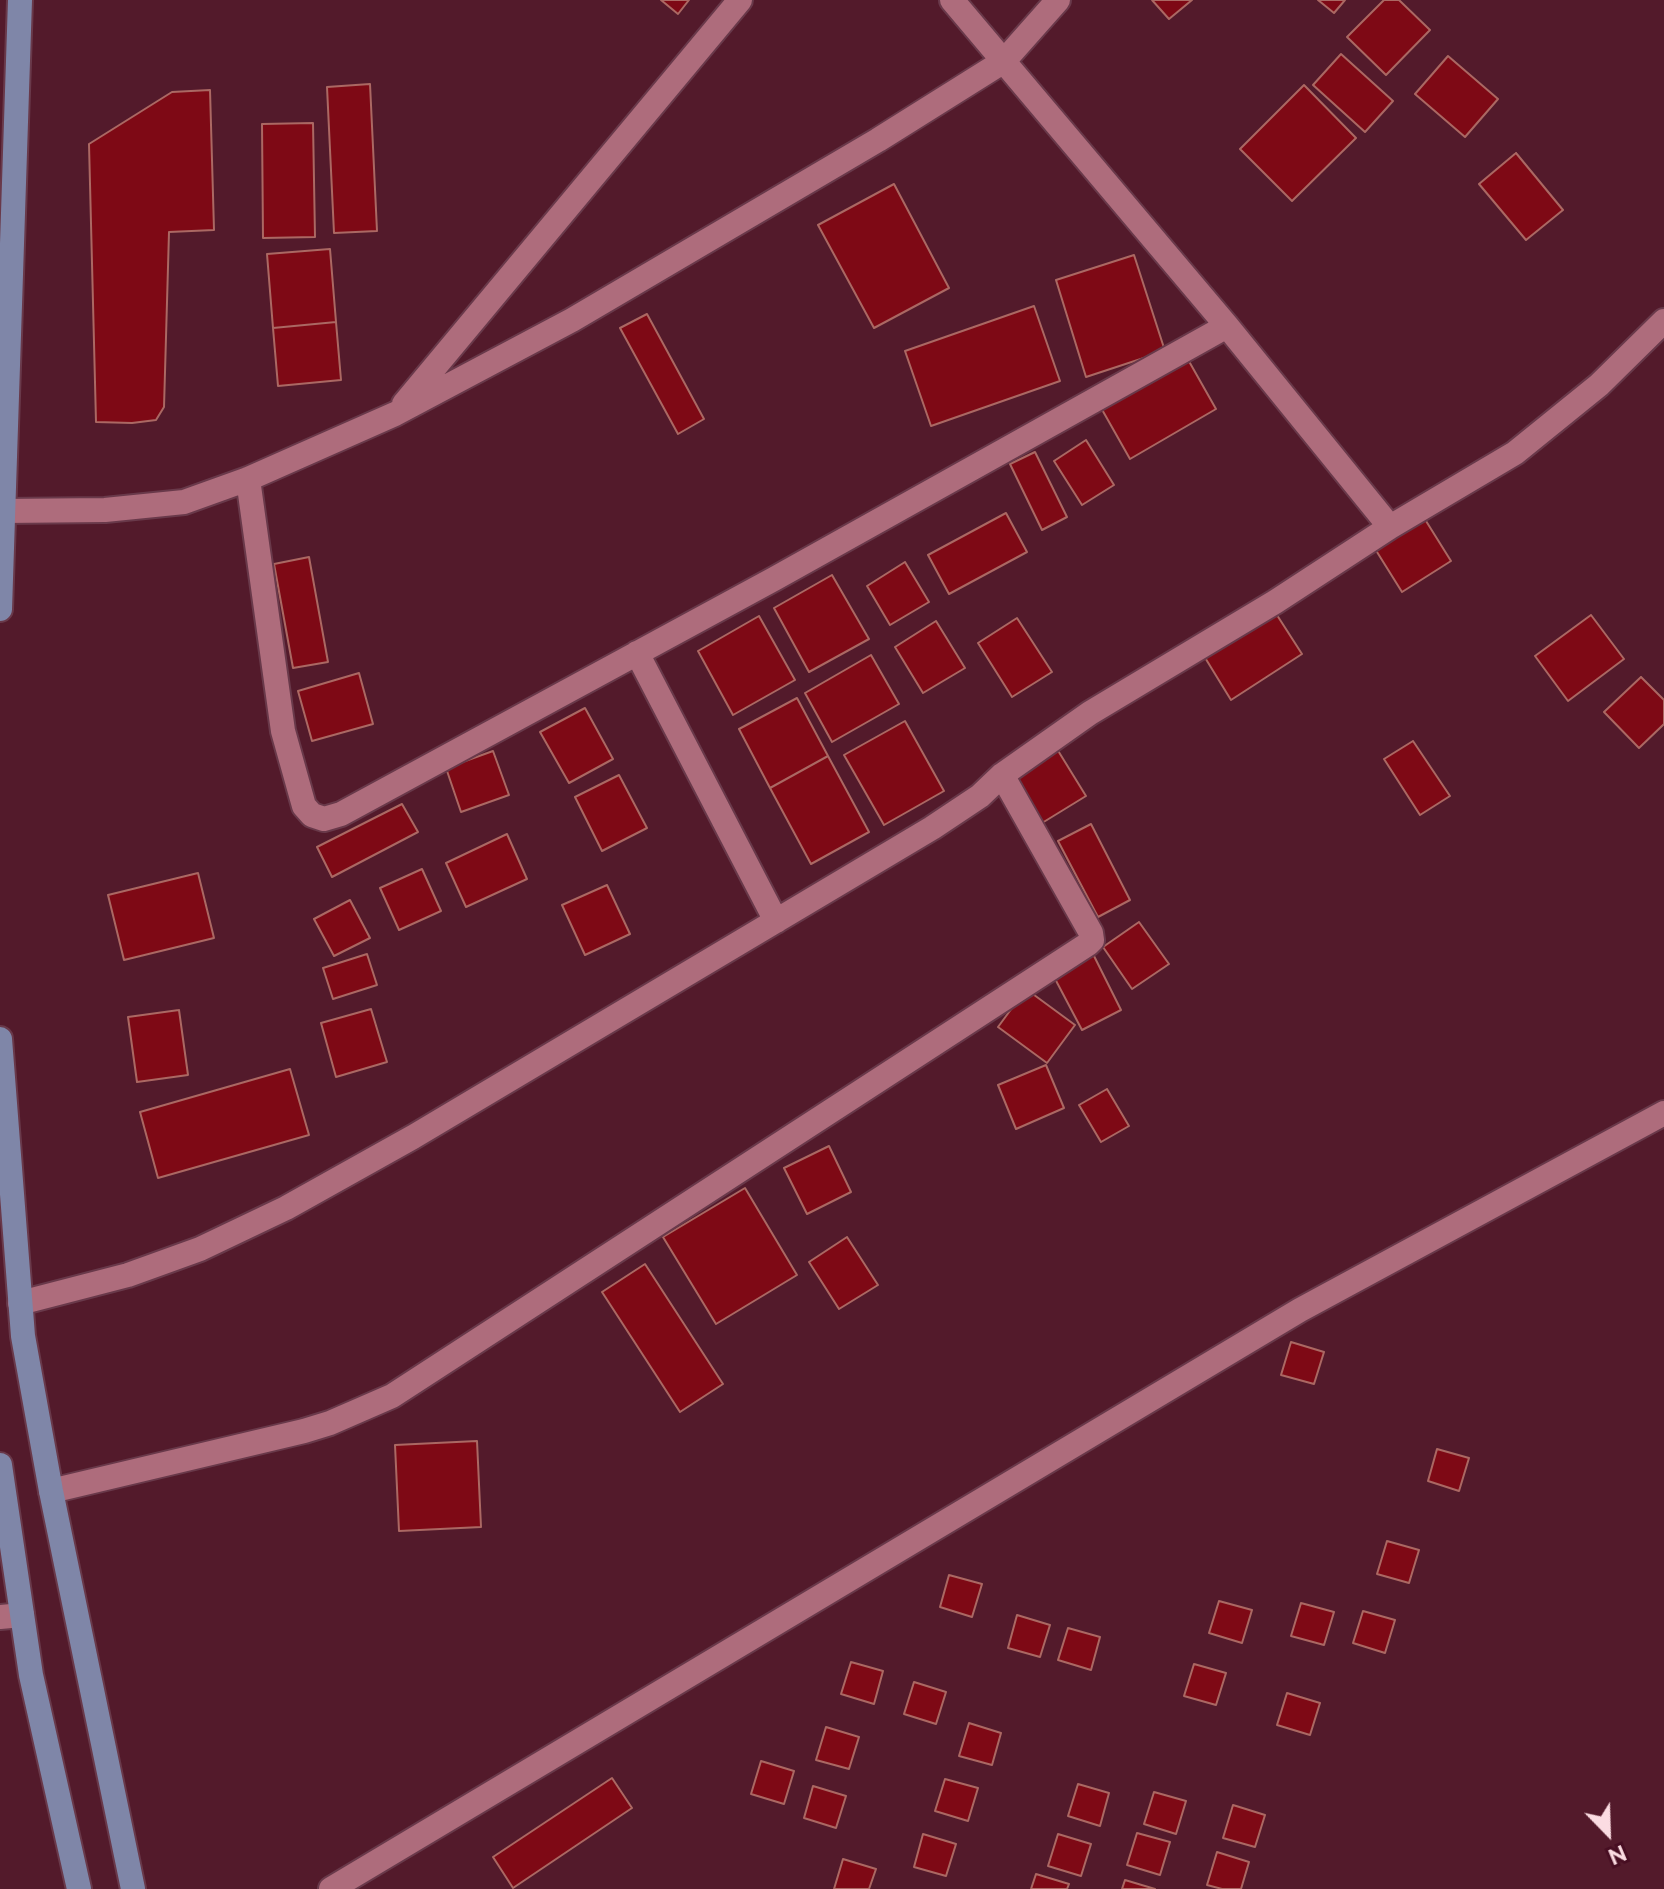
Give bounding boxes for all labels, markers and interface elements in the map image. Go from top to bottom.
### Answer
north arrow [1568,1793,1648,1873]
text: N [1605,1840,1630,1870]

